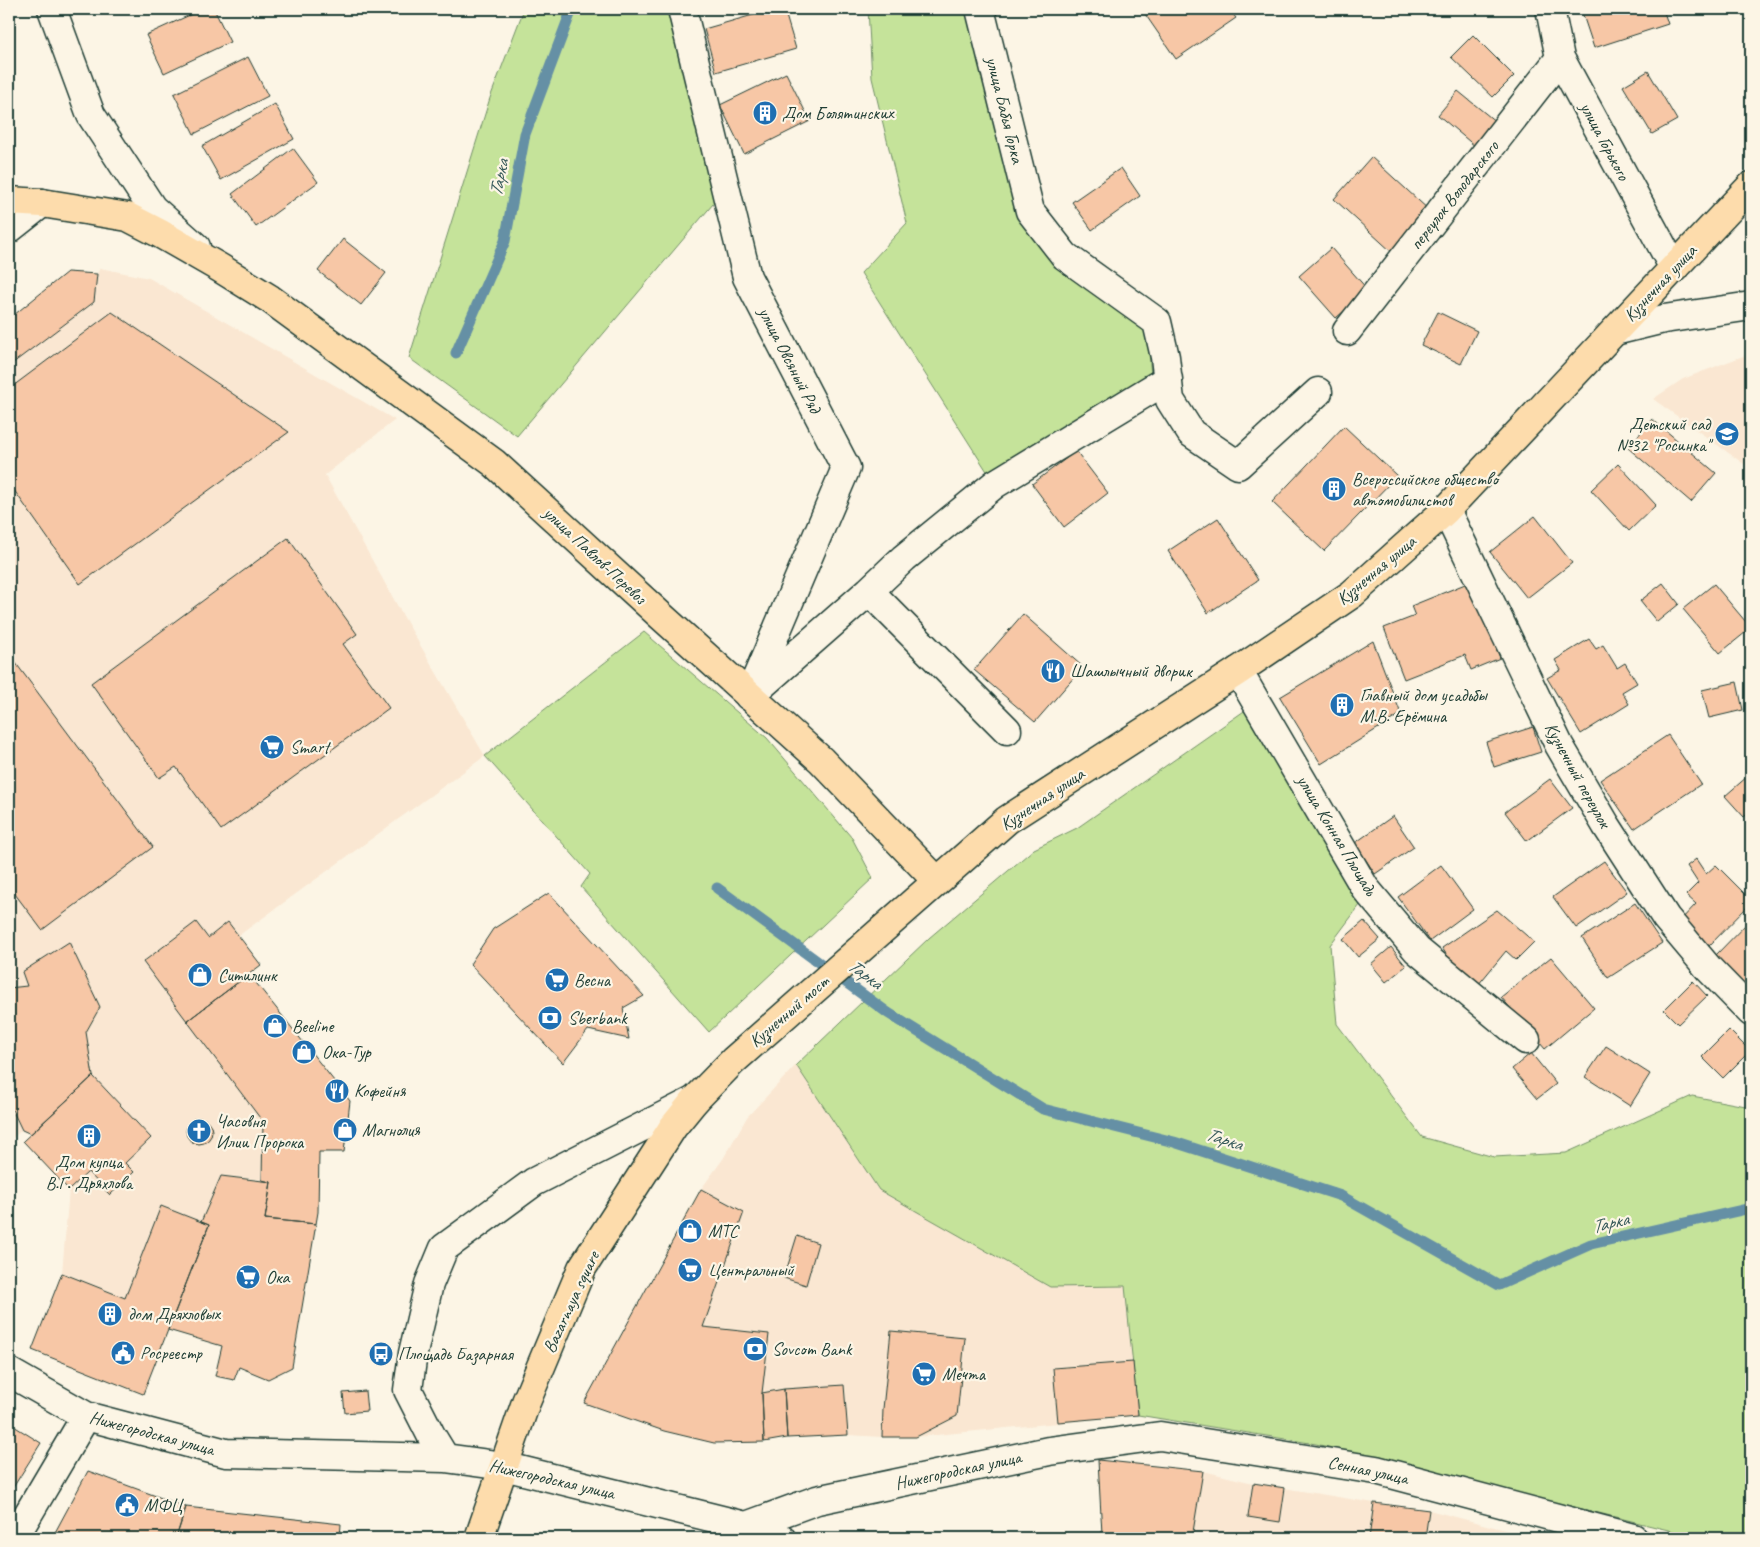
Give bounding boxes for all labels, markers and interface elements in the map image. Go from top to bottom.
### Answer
street label: улица Бабья Горка [981,53,1029,167]
street label: улица Горького [1575,97,1636,185]
building icon: Дом Болятинских [752,100,778,126]
place label: Дом Болятинских [782,102,895,124]
street label: переулок Володарского [1405,135,1504,254]
water label: Тарка [484,155,515,198]
street label: Кузнечная улица [1619,239,1703,327]
street label: улица Овсяный Ряд [753,302,827,418]
place label: Детский сад №32 "Росинка" [1616,413,1714,456]
school or university icon: Детский сад №32 "Росинка" [1714,421,1740,447]
place label: Всероссийское общество автомобилистов [1352,468,1499,511]
building icon: Всероссийское общество автомобилистов [1321,476,1347,502]
street label: улица Павлов-Перевоз [538,501,652,610]
street label: Кузнечная улица [1332,530,1422,610]
restaurant icon: Шашлычный дворик [1040,658,1066,684]
place label: Шашлычный дворик [1070,660,1194,682]
place label: Главный дом усадьбы М.В. Ерёмина [1360,684,1488,727]
building icon: Главный дом усадьбы М.В. Ерёмина [1329,692,1355,718]
street label: Кузнечный переулок [1539,718,1617,834]
supermarket icon: Smart [259,734,285,760]
place label: Smart [290,736,332,758]
street label: Кузнечная улица [996,762,1090,836]
street label: улица Конная Площадь [1292,770,1382,900]
water label: Тарка [843,953,889,996]
shop icon: Ситилинк [187,962,213,988]
place label: Ситилинк [218,964,279,986]
supermarket icon: Весна [544,967,570,993]
place label: Весна [574,969,612,991]
street label: Кузнечный мост [744,970,835,1053]
bank icon: Sberbank [537,1005,563,1031]
place label: Sberbank [568,1007,628,1029]
shop icon: Beeline [262,1013,288,1039]
place label: Beeline [292,1015,335,1037]
shop icon: Ока-Тур [291,1039,317,1065]
place label: Ока-Тур [322,1041,372,1063]
restaurant icon: Кофейня [324,1078,350,1104]
place label: Кофейня [354,1080,407,1102]
place label: Часовня Илии Пророка [216,1110,305,1153]
shop icon: Магнолия [332,1117,358,1143]
church icon: Часовня Илии Пророка [186,1118,212,1144]
place label: Магнолия [362,1119,421,1141]
water label: Тарка [1203,1122,1248,1157]
building icon: Дом купца В.Г. Дряхлова [76,1123,102,1149]
place label: Дом купца В.Г. Дряхлова [46,1151,134,1194]
water label: Тарка [1589,1206,1633,1239]
shop icon: МТС [677,1218,703,1244]
place label: МТС [708,1220,740,1242]
street label: Bazarnaya square [538,1247,605,1356]
supermarket icon: Центральный [677,1257,703,1283]
place label: Центральный [708,1259,795,1281]
supermarket icon: Ока [235,1264,261,1290]
place label: Ока [266,1266,291,1288]
building icon: дом Дряхловых [97,1301,123,1327]
place label: дом Дряхловых [128,1303,222,1325]
bank icon: Sovcom Bank [742,1336,768,1362]
place label: Sovcom Bank [772,1338,853,1360]
public building icon: Росреестр [110,1340,136,1366]
bus stop icon: Площадь Базарная [368,1341,394,1367]
place label: Росреестр [140,1342,203,1364]
place label: Площадь Базарная [398,1343,515,1366]
supermarket icon: Мечта [911,1361,937,1387]
place label: Мечта [942,1363,987,1385]
street label: Нижегородская улица [87,1406,218,1461]
street label: Нижегородская улица [893,1446,1025,1494]
street label: Сенная улица [1326,1451,1412,1490]
street label: Нижегородская улица [487,1454,618,1504]
public building icon: МФЦ [114,1492,140,1518]
place label: МФЦ [144,1494,185,1516]

